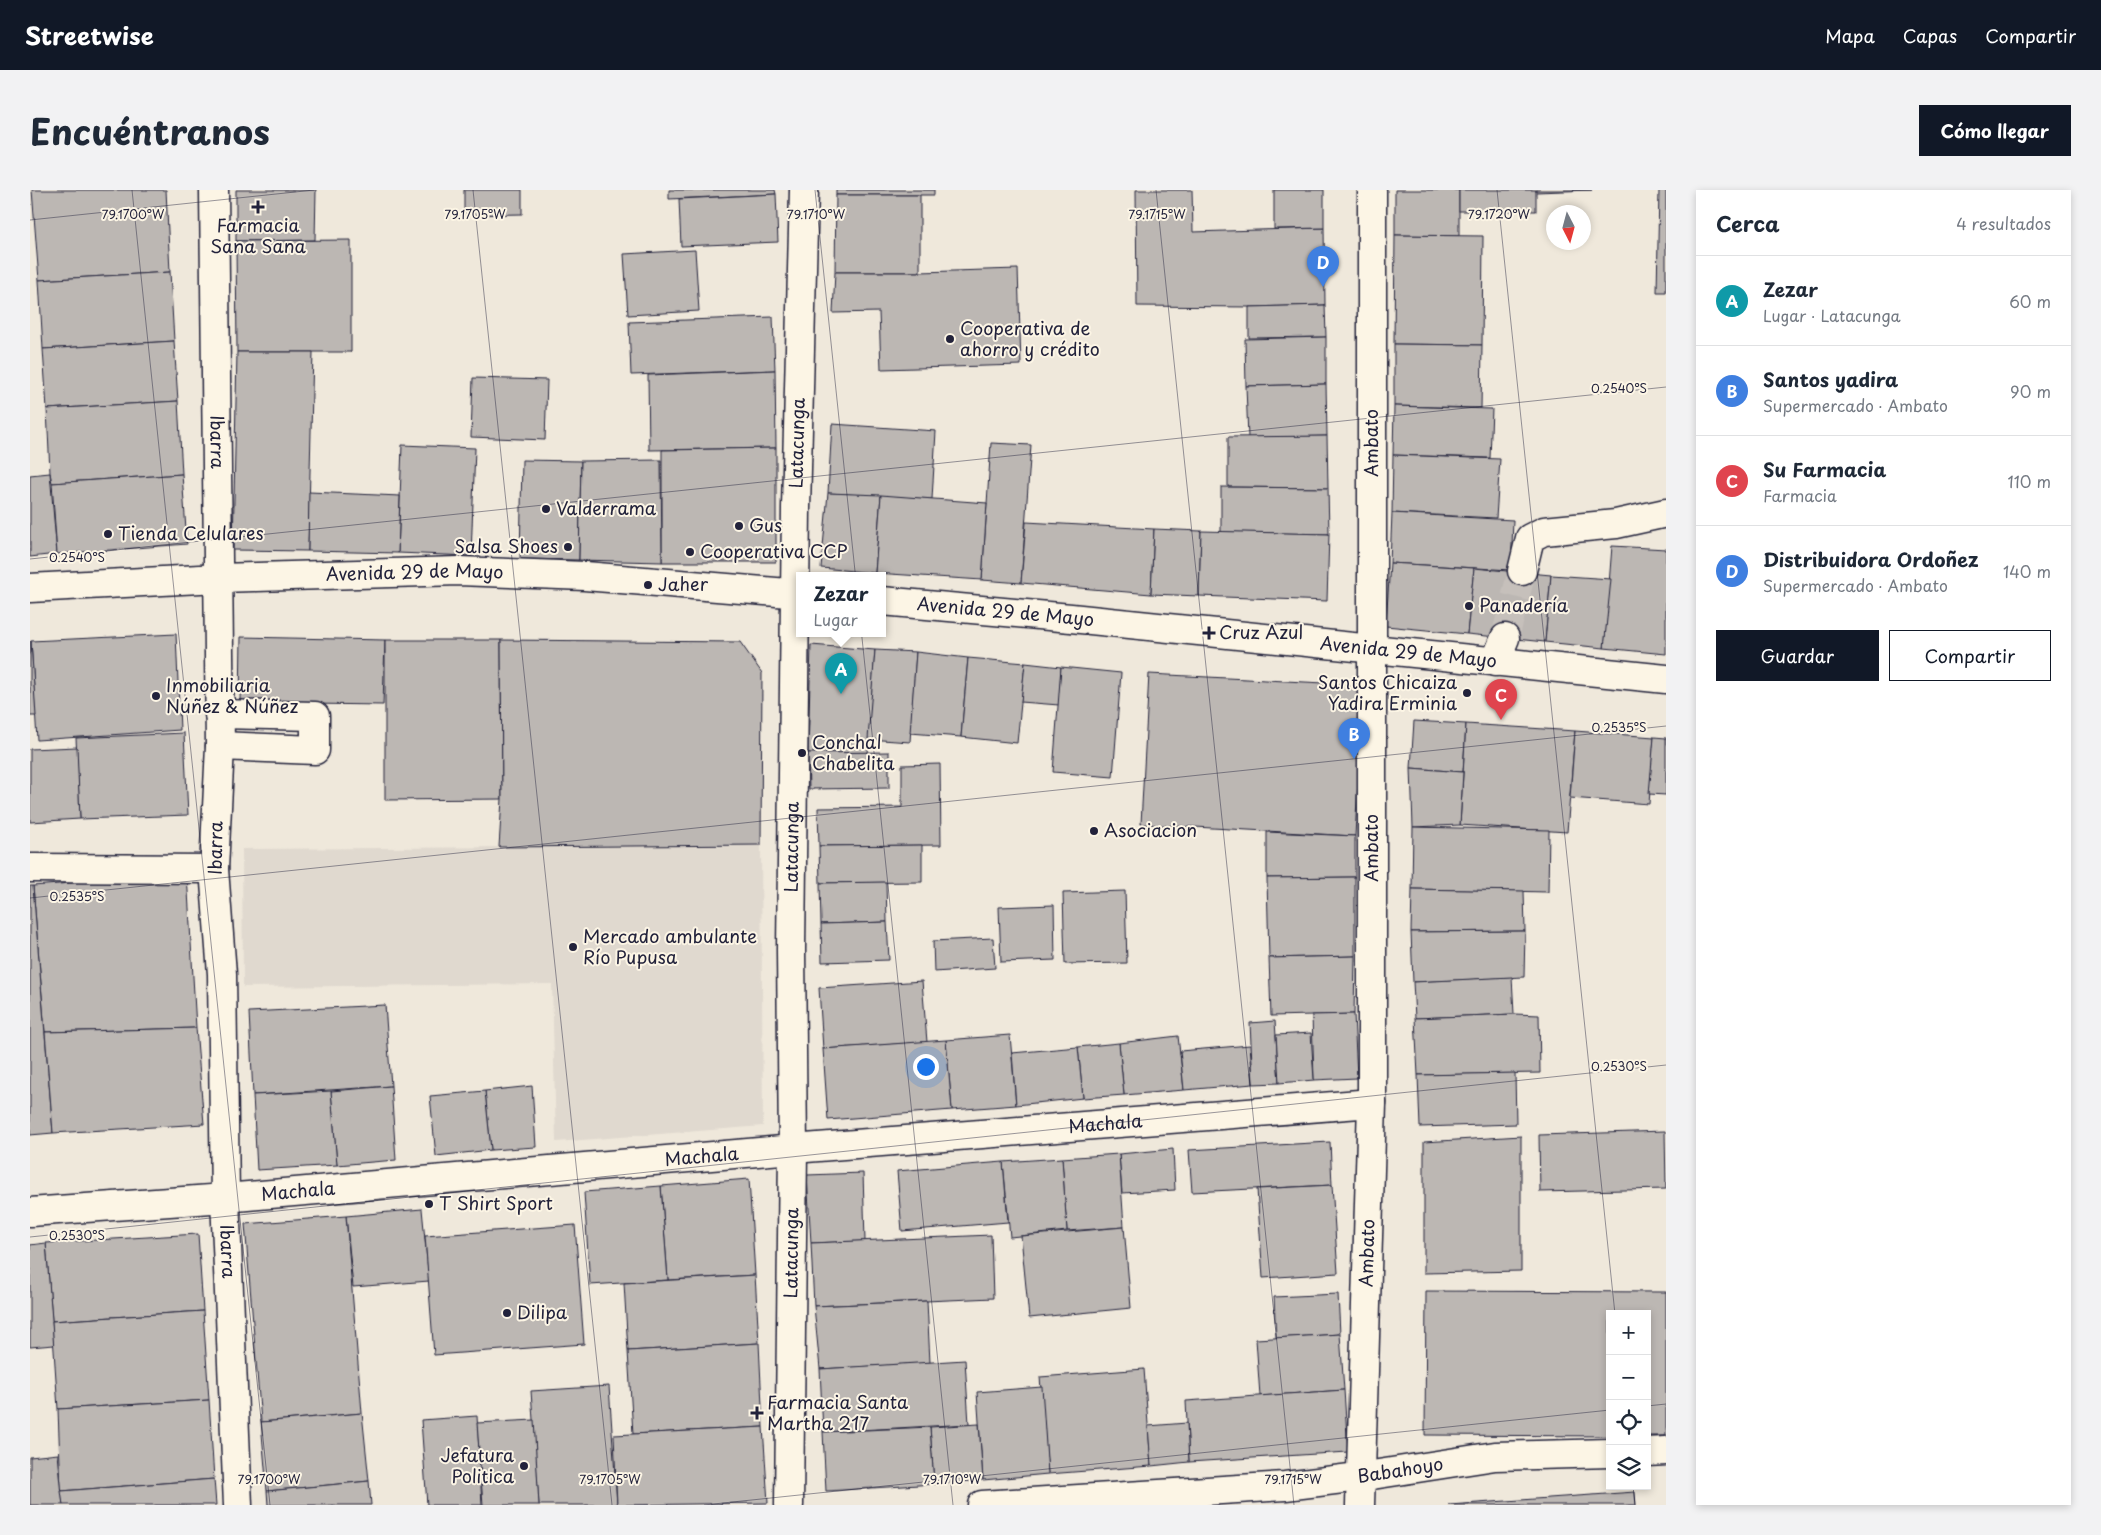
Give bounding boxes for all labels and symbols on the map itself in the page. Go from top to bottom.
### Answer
marker: Farmacia Sana Sana [252,201,264,213]
text: 79.1700°W [102,205,165,223]
text: 79.1705°W [445,205,506,223]
text: 79.1710°W [787,205,846,223]
text: 79.1715°W [1129,205,1186,223]
text: 79.1720°W [1468,205,1531,223]
north arrow [1546,205,1591,250]
place label: Farmacia Sana Sana [210,211,306,259]
pin: D [1307,246,1339,287]
place label: Cooperativa de ahorro y crédito [960,314,1100,362]
marker: Cooperativa de ahorro y crédito [944,333,956,345]
text: 0.2540°S [1591,379,1647,397]
street label: Latacunga [781,397,811,489]
street label: Ambato [1357,409,1384,477]
street label: Ibarra [204,415,232,470]
place label: Valderrama [556,494,657,521]
marker: Valderrama [540,503,552,515]
place label: Gus [749,511,782,538]
place label: Tienda Celulares [118,519,264,546]
marker: Gus [733,520,745,532]
marker: Tienda Celulares [102,528,114,540]
place label: Salsa Shoes [454,532,558,559]
place label: Cooperativa CCP [700,537,848,564]
marker: Salsa Shoes [562,541,574,553]
marker: Cooperativa CCP [684,546,696,558]
text: 0.2540°S [49,548,105,566]
street label: Avenida 29 de Mayo [325,556,504,587]
place label: Jaher [658,570,709,597]
marker: Jaher [642,579,654,591]
street label: Avenida 29 de Mayo [916,589,1096,632]
place label: Panadería [1479,591,1569,618]
marker: Panadería [1463,600,1475,612]
place label: Cruz Azul [1219,618,1303,645]
marker: Cruz Azul [1203,627,1215,639]
street label: Avenida 29 de Mayo [1319,629,1498,674]
pin: A [825,653,857,694]
place label: Santos Chicaiza Yadira Erminia [1318,668,1458,716]
place label: Inmobiliaria Núñez & Núñez [166,671,299,719]
pin: C [1485,679,1517,720]
marker: Santos Chicaiza Yadira Erminia [1461,687,1473,699]
marker: Inmobiliaria Núñez & Núñez [150,690,162,702]
pin: B [1338,718,1370,759]
text: 0.2535°S [1592,718,1646,736]
place label: Conchal Chabelita [812,728,895,776]
marker: Conchal Chabelita [796,747,808,759]
street label: Latacunga [777,801,805,893]
street label: Ambato [1357,814,1384,882]
place label: Asociacion [1104,816,1197,843]
street label: Ibarra [201,820,228,875]
marker: Asociacion [1088,825,1100,837]
text: 0.2535°S [50,887,104,905]
place label: Mercado ambulante Río Pupusa [583,922,757,970]
marker: Mercado ambulante Río Pupusa [567,941,579,953]
your location [913,1054,939,1080]
text: 0.2530°S [1591,1057,1647,1075]
street label: Machala [1067,1106,1144,1139]
street label: Machala [664,1139,740,1172]
street label: Machala [260,1173,337,1207]
place label: T Shirt Sport [439,1189,553,1216]
marker: T Shirt Sport [423,1198,435,1210]
street label: Latacunga [776,1207,804,1298]
street label: Ambato [1352,1219,1381,1287]
street label: Ibarra [214,1224,243,1279]
text: 0.2530°S [49,1226,105,1244]
place label: Dilipa [517,1298,568,1325]
marker: Dilipa [501,1307,513,1319]
place label: Farmacia Santa Martha 217 [767,1388,909,1436]
marker: Farmacia Santa Martha 217 [751,1407,763,1419]
place label: Jefatura Politica [440,1441,515,1489]
street label: Babahoyo [1355,1449,1445,1489]
marker: Jefatura Politica [518,1460,530,1472]
text: 79.1700°W [238,1470,301,1488]
text: 79.1705°W [580,1470,641,1488]
text: 79.1710°W [923,1470,982,1488]
text: 79.1715°W [1265,1470,1322,1488]

